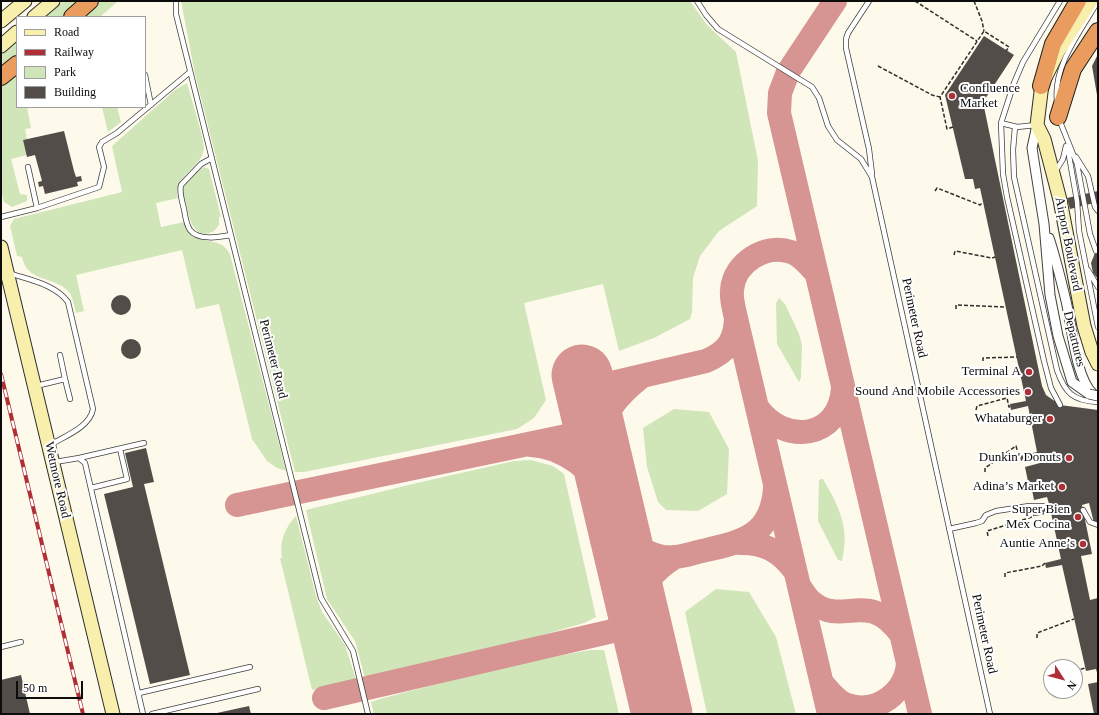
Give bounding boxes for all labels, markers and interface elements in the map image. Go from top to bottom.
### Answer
legend [16,16,146,108]
text: Road [54,25,79,39]
text: Railway [54,45,94,59]
text: Park [54,65,76,79]
place label: Confluence Market [960,81,1020,112]
text: Building [54,85,96,99]
marker: Confluence Market [947,91,957,101]
street label: Airport Boulevard [1051,196,1085,292]
street label: Perimeter Road [898,277,930,359]
street label: Departures [1060,309,1088,369]
street label: Perimeter Road [256,318,290,400]
place label: Terminal A [962,364,1021,380]
marker: Terminal A [1024,367,1034,377]
place label: Sound And Mobile Accessories [855,384,1020,400]
marker: Sound And Mobile Accessories [1023,387,1033,397]
place label: Whataburger [974,411,1042,427]
marker: Whataburger [1045,414,1055,424]
street label: Wetmore Road [41,440,73,520]
place label: Dunkin' Donuts [979,450,1061,466]
marker: Dunkin' Donuts [1064,453,1074,463]
place label: Adina’s Market [973,479,1054,495]
marker: Adina’s Market [1057,482,1067,492]
place label: Super Bien Mex Cocina [1006,502,1070,533]
marker: Super Bien Mex Cocina [1073,512,1083,522]
place label: Auntie Anne’s [1000,536,1075,552]
marker: Auntie Anne’s [1078,539,1088,549]
street label: Perimeter Road [968,593,1000,675]
north arrow [1043,659,1083,699]
scale bar [18,673,85,699]
text: N [1065,679,1079,692]
text: 50 m [23,681,47,695]

